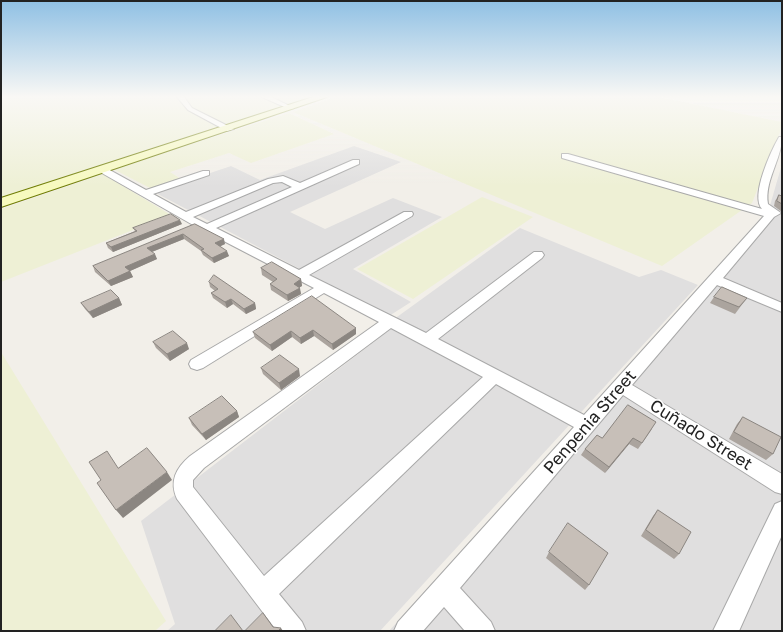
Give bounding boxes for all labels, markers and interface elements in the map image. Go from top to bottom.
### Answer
street label: Penpenia Street [539,366,641,478]
street label: Cuñado Street [646,395,756,475]

